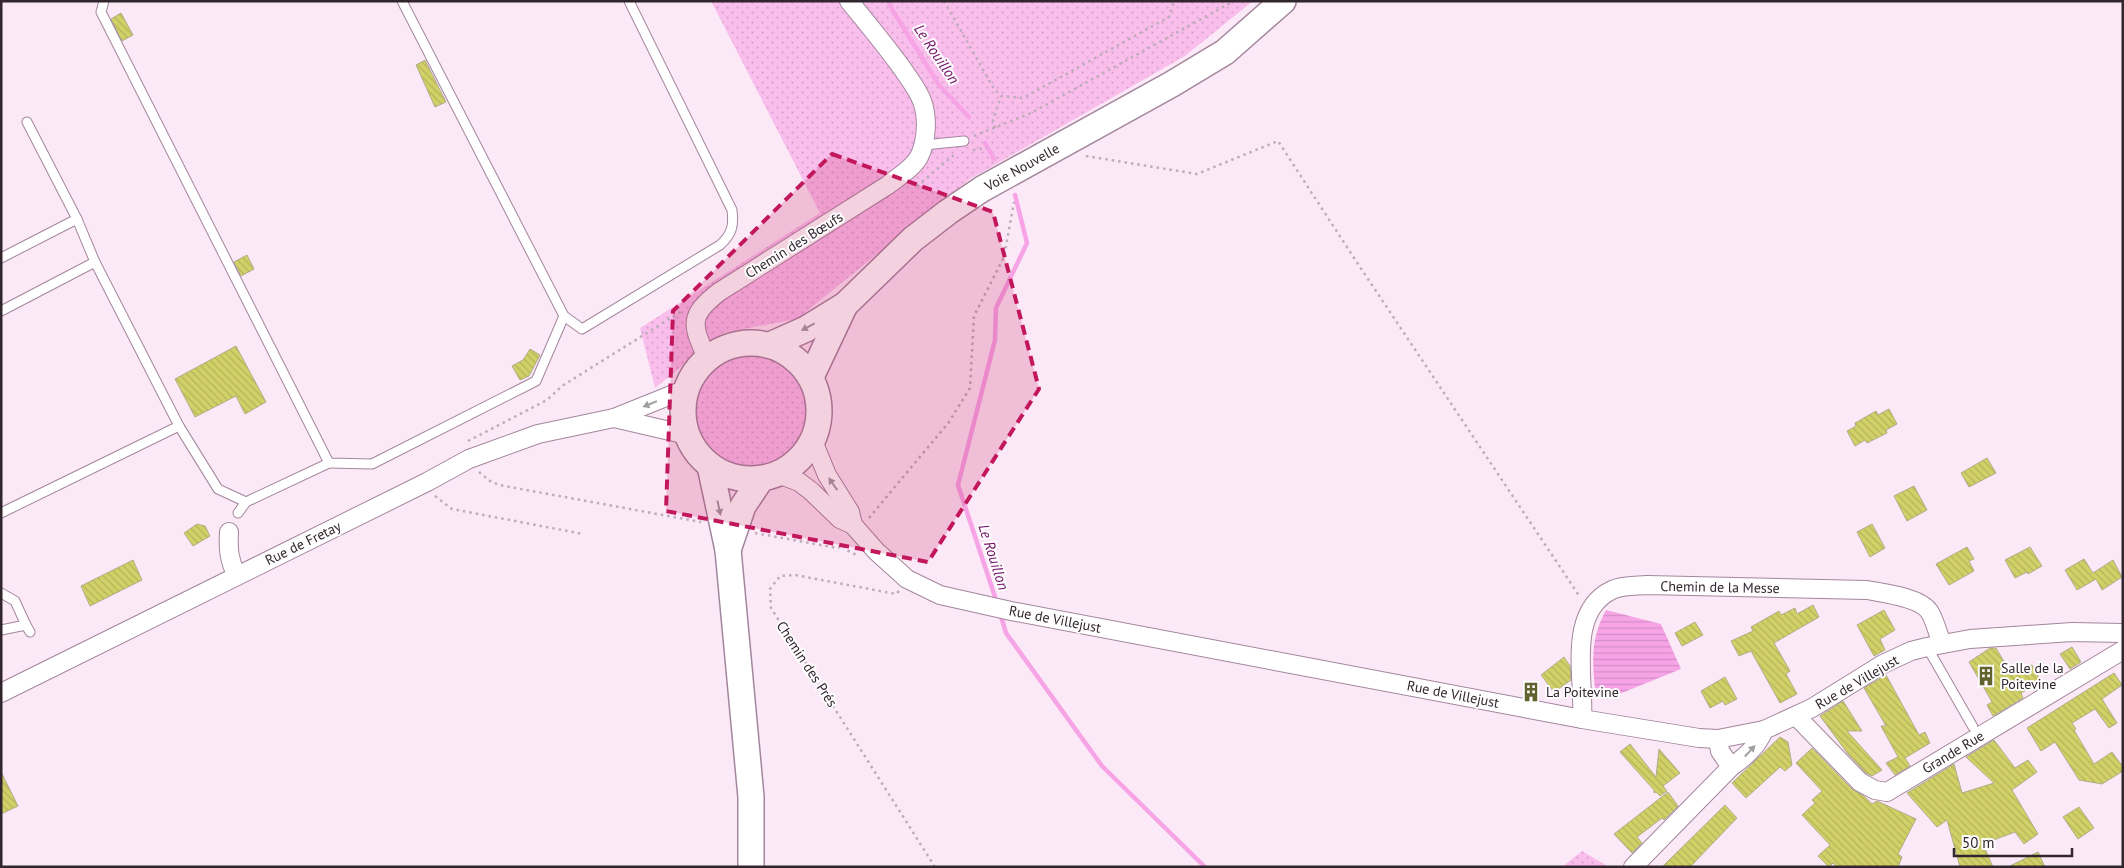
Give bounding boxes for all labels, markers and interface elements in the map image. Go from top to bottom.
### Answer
water label: Le Rouillon [910,20,964,88]
street label: Voie Nouvelle [981,139,1063,195]
street label: Chemin des Bœufs [742,208,846,282]
one-way arrow [801,323,816,331]
one-way arrow [643,400,657,408]
one-way arrow [828,477,838,490]
one-way arrow [715,500,723,516]
street label: Rue de Fretay [262,517,344,569]
water label: Le Rouillon [974,522,1014,592]
street label: Chemin de la Messe [1660,577,1780,597]
street label: Rue de Villejust [1007,601,1103,637]
street label: Chemin des Prés [773,618,841,710]
street label: Rue de Villejust [1812,651,1902,713]
place label: Salle de la Poitevine [2001,659,2064,693]
building icon: Salle de la Poitevine [1975,665,1997,687]
street label: Rue de Villejust [1405,676,1501,712]
building icon: La Poitevine [1520,681,1542,703]
place label: La Poitevine [1546,683,1619,701]
street label: Grande Rue [1919,726,1987,778]
one-way arrow [1744,745,1756,757]
scale bar [1954,826,2072,858]
text: 50 m [1962,833,1995,852]

